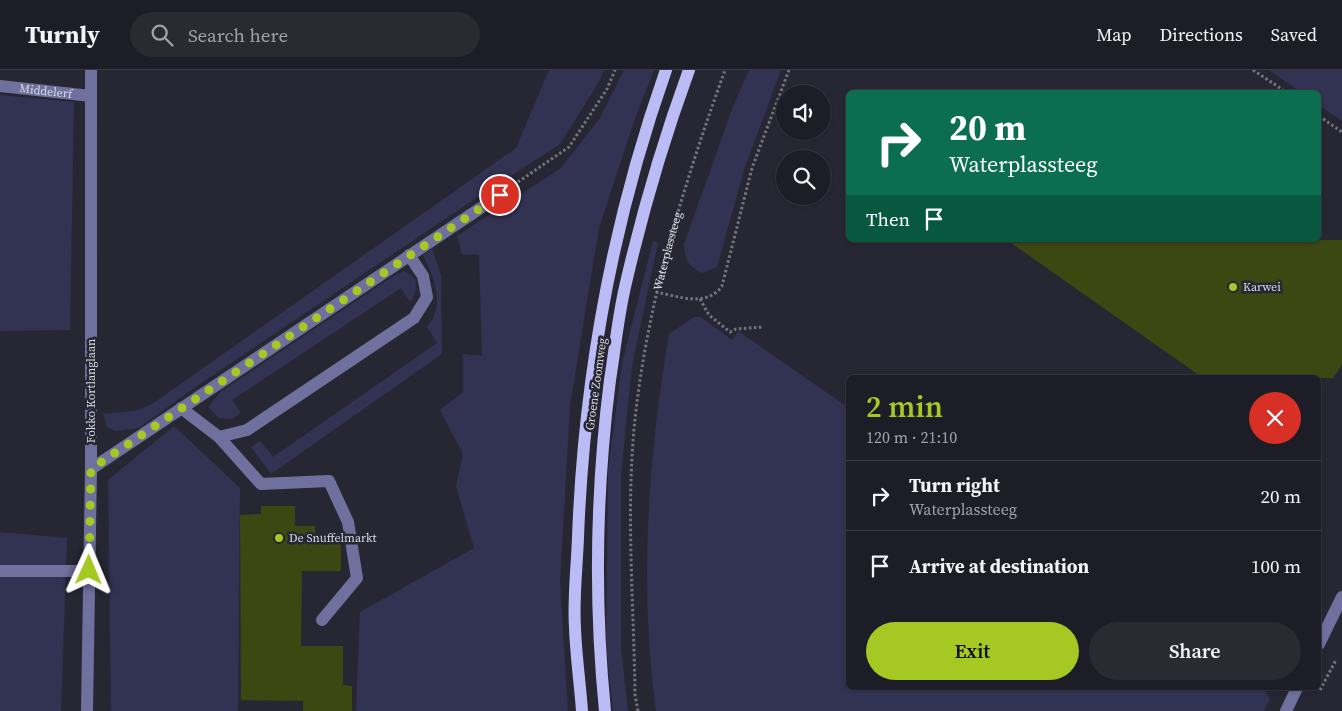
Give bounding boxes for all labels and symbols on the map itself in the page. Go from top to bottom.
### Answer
street label: Middelerf [18,80,75,102]
pin [479,174,521,216]
street label: Waterplassteeg [650,209,686,292]
place label: Karwei [1243,279,1281,295]
marker: Karwei [1227,281,1239,293]
street label: Groene Zoomweg [582,337,610,431]
street label: Fokko Kortlanglaan [83,339,99,443]
place label: De Snuffelmarkt [289,530,376,546]
marker: De Snuffelmarkt [273,532,285,544]
position arrow [62,543,114,595]

